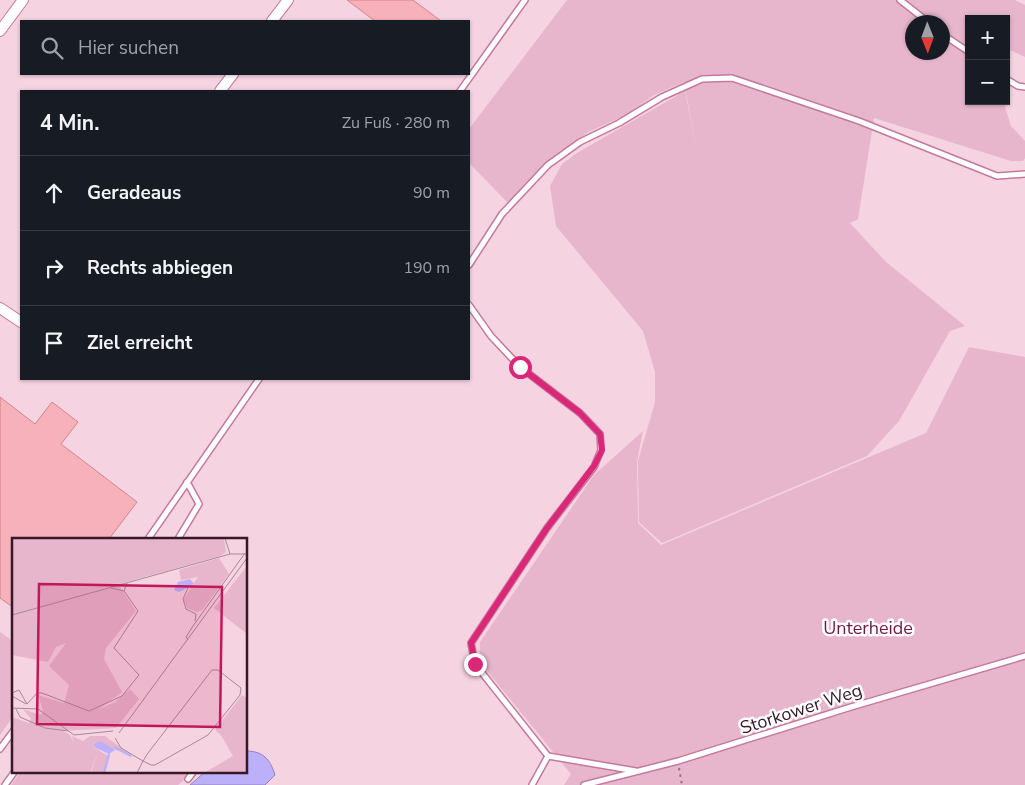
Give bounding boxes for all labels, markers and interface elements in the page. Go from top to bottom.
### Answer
north arrow [905,15,950,60]
map controls [965,15,1010,105]
button: + [965,15,1010,60]
search box [20,20,470,75]
icon: search [38,34,66,62]
text: Hier suchen [78,35,179,61]
button: − [965,60,1010,105]
text: 4 Min. [40,109,99,137]
text: Zu Fuß · 280 m [342,112,450,134]
icon: ahead [40,179,68,207]
text: Geradeaus [87,180,181,206]
text: 90 m [413,182,450,204]
icon: right [40,254,68,282]
text: Rechts abbiegen [87,255,233,281]
text: 190 m [403,257,450,279]
icon: arrive [40,329,68,357]
text: Ziel erreicht [87,330,192,356]
route start [509,356,532,379]
inset map [12,538,248,772]
park label: Unterheide [823,616,913,640]
route end [464,653,487,676]
street label: Storkower Weg [737,678,865,740]

